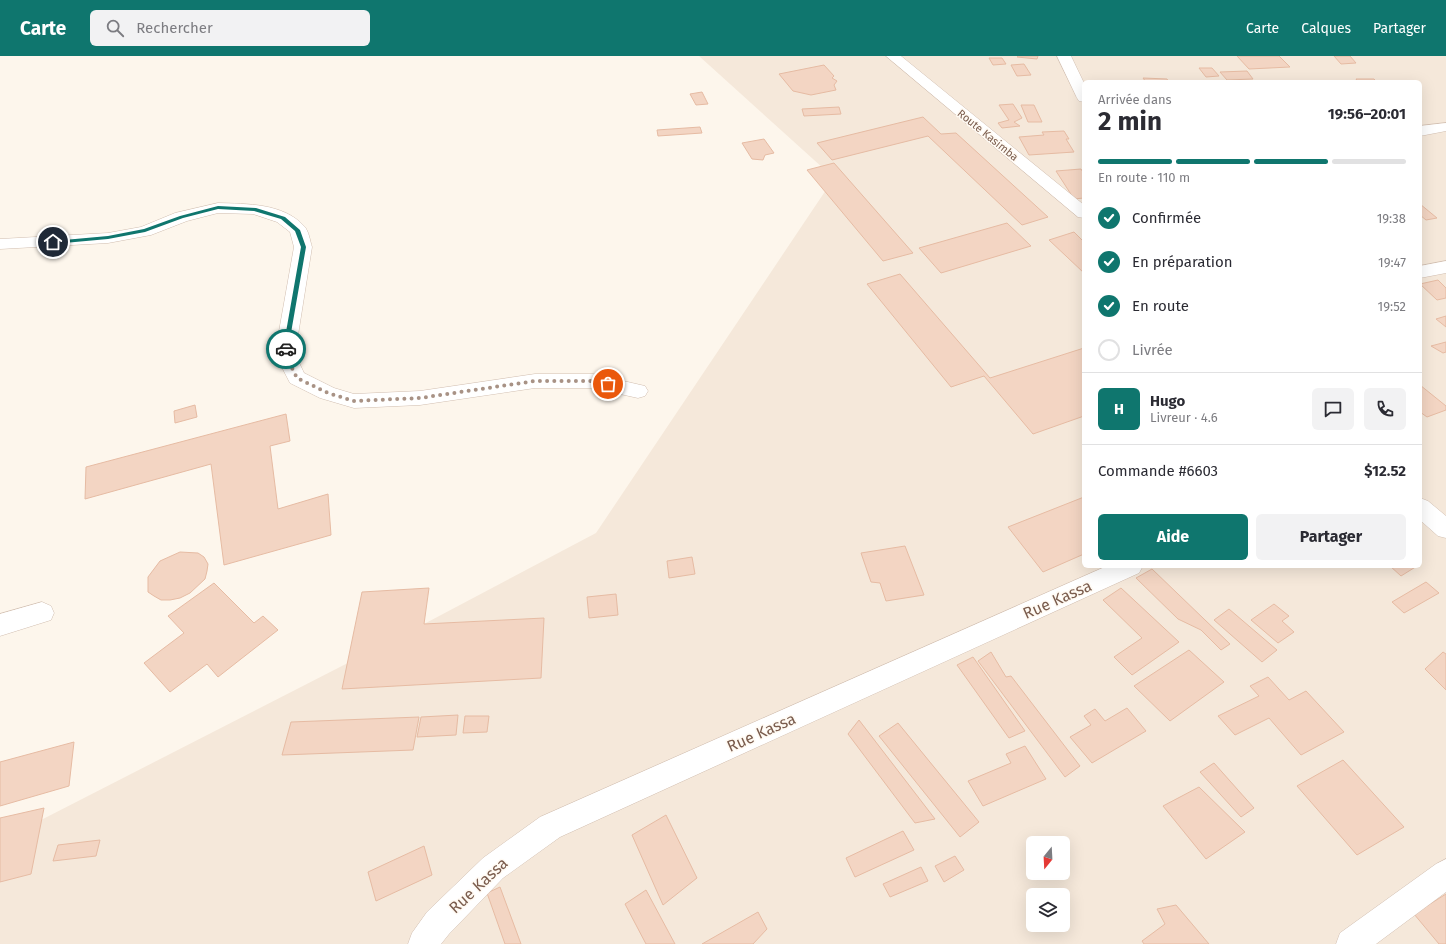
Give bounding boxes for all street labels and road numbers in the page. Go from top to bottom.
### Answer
street label: Route Kasimba [955,107,1021,164]
street label: Rue Kassa [1020,576,1094,623]
street label: Rue Kassa [724,709,798,756]
street label: Rue Kassa [445,853,512,917]

